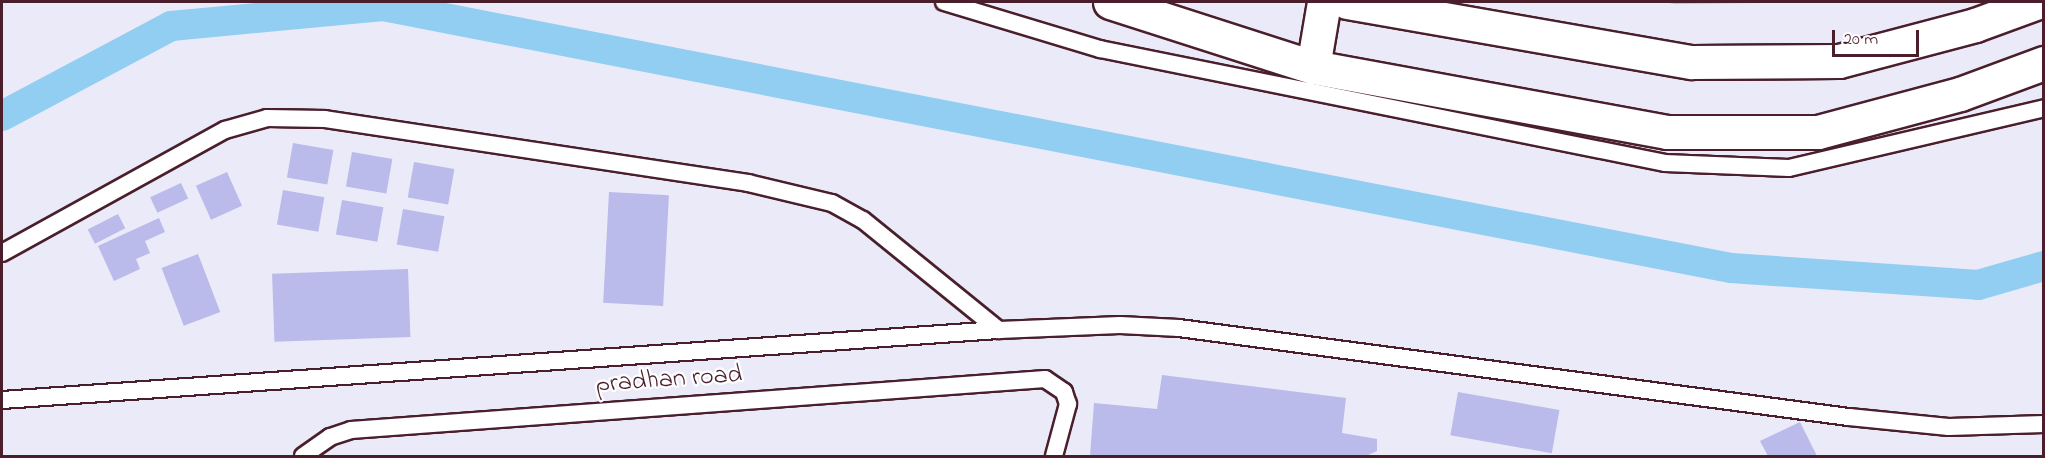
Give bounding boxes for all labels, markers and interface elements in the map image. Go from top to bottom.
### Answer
scale bar [1835,18,1922,56]
text: 20 m [1843,27,1878,53]
street label: pradhan road [595,360,743,402]

